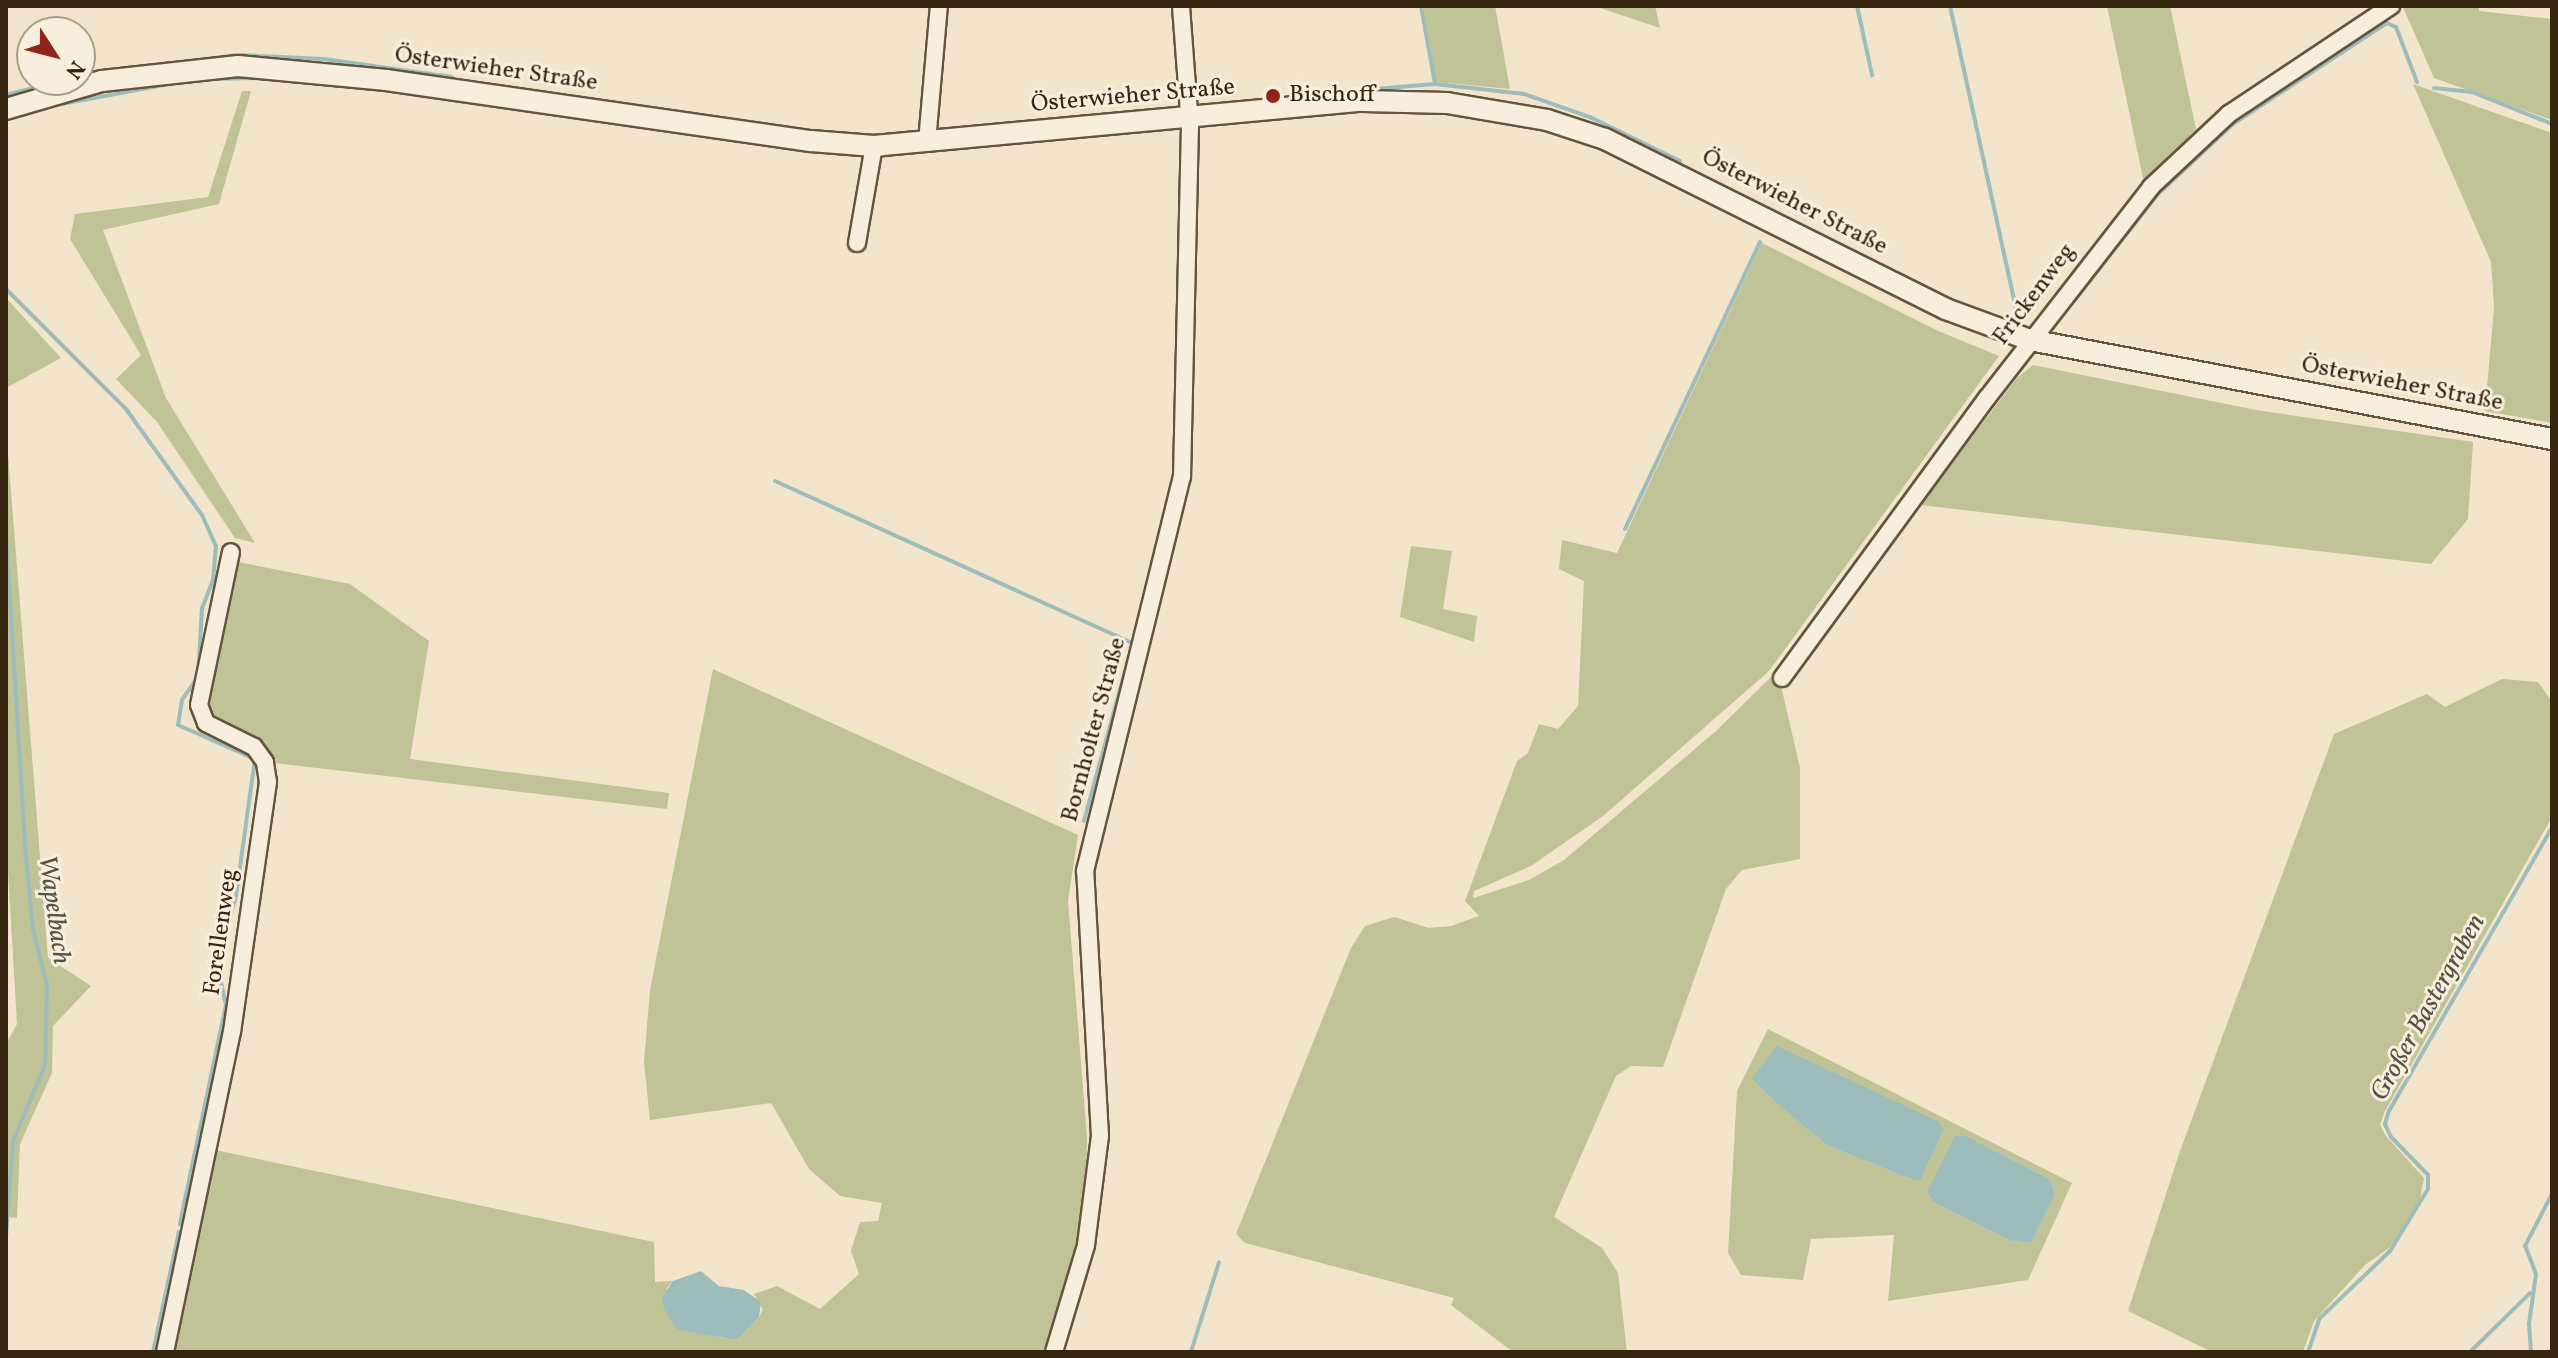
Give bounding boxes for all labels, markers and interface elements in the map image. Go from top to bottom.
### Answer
north arrow [16,16,96,96]
street label: Österwieher Straße [393,42,599,98]
text: N [57,54,91,85]
street label: Österwieher Straße [1030,74,1236,120]
place label: Bischoff [1289,82,1375,110]
marker: Bischoff [1264,87,1282,105]
street label: Österwieher Straße [1696,144,1892,262]
street label: Frickenweg [1988,239,2082,351]
street label: Österwieher Straße [2299,351,2505,419]
street label: Bornholter Straße [1057,635,1133,825]
water label: Wapelbach [30,854,76,966]
street label: Forellenweg [199,867,245,997]
water label: Großer Bastergraben [2365,909,2493,1107]

